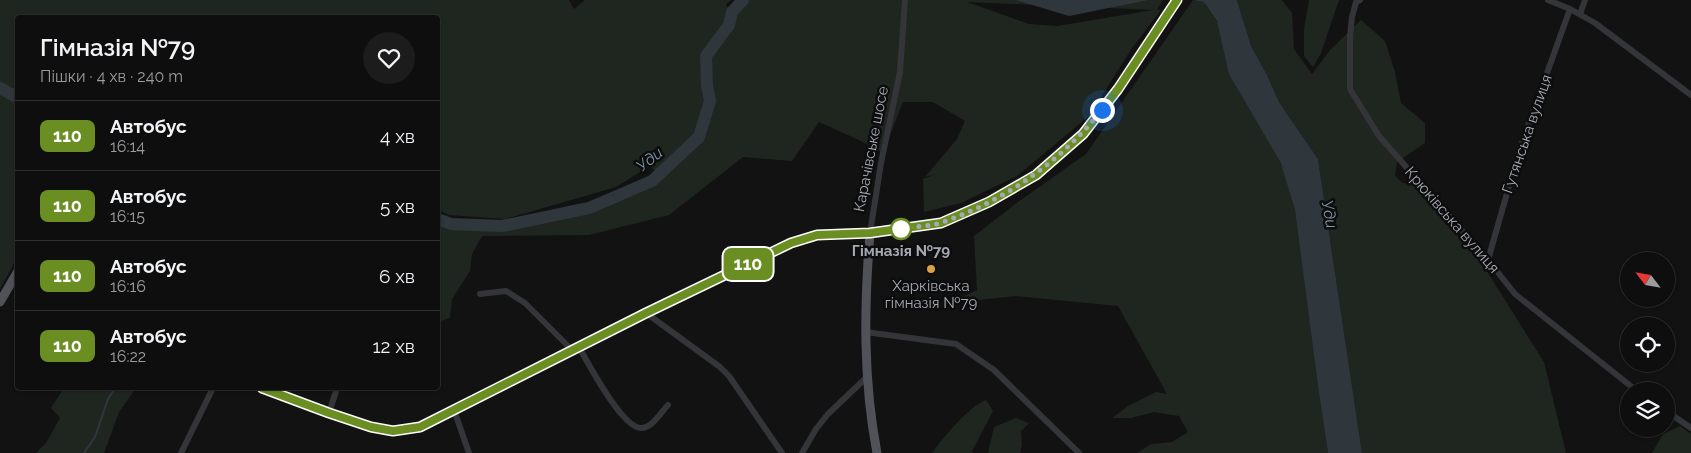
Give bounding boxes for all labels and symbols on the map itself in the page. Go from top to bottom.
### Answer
street label: Гутянська вулиця [1498,72,1556,196]
street label: Карачівське шосе [850,84,892,213]
your location [1090,98,1115,123]
water label: Уди [632,143,666,176]
street label: Крюківська вулиця [1401,163,1503,277]
water label: Уди [1317,198,1342,230]
marker: Гімназія №79 [890,218,912,240]
place label: Гімназія №79 [852,242,950,260]
line badge: 110 [719,248,777,280]
north arrow [1620,252,1675,308]
marker: Харківська гімназія №79 [925,263,937,275]
place label: Харківська гімназія №79 [885,277,977,312]

